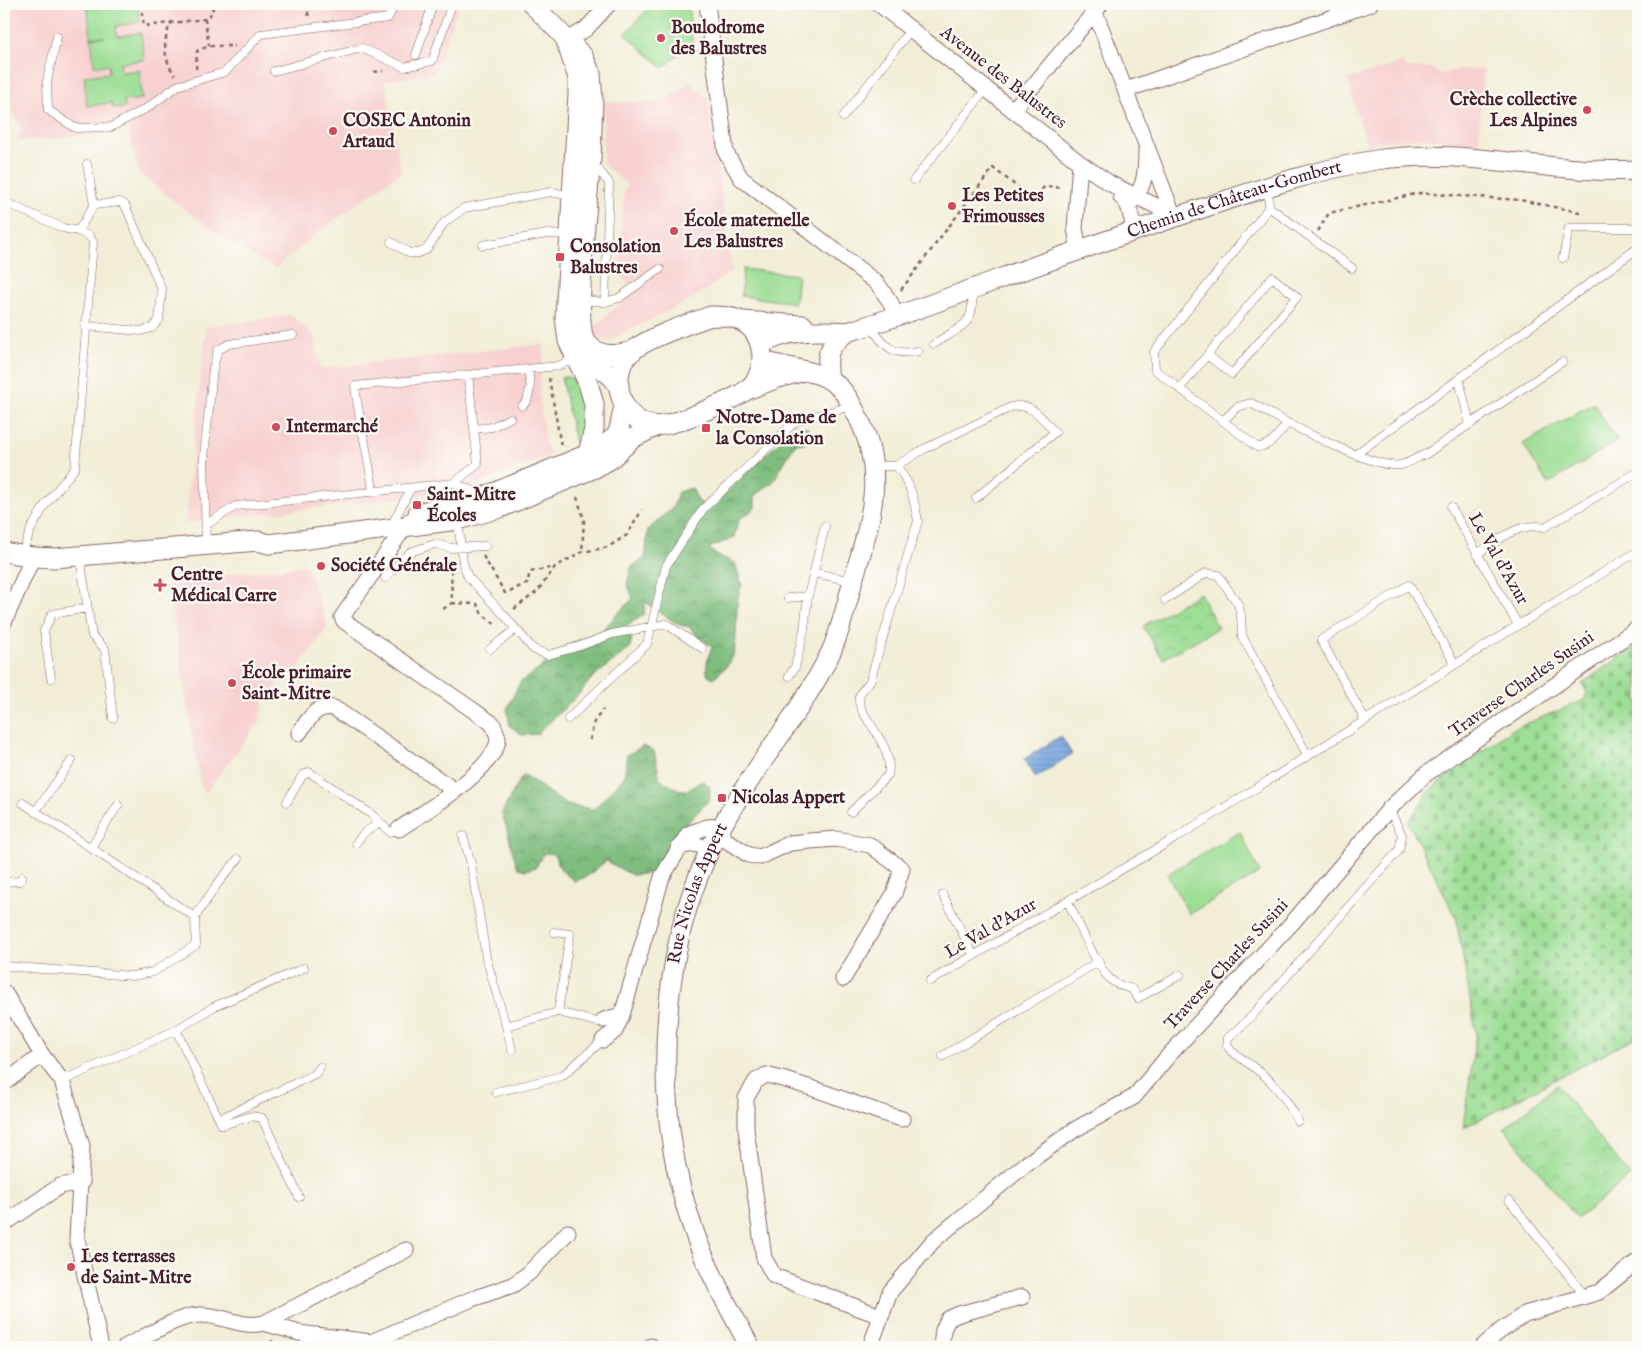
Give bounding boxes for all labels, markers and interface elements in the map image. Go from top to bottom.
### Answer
place label: Boulodrome des Balustres [671,17,767,61]
street label: Avenue des Balustres [934,21,1071,135]
marker: Boulodrome des Balustres [655,32,667,44]
place label: Crèche collective Les Alpines [1450,89,1578,133]
marker: Crèche collective Les Alpines [1581,104,1593,116]
place label: COSEC Antonin Artaud [342,110,471,154]
marker: COSEC Antonin Artaud [327,125,339,137]
street label: Chemin de Château-Gombert [1124,155,1344,244]
place label: Les Petites Frimousses [962,185,1045,229]
marker: Les Petites Frimousses [946,200,958,212]
place label: École maternelle Les Balustres [684,208,810,254]
marker: École maternelle Les Balustres [668,225,680,237]
place label: Consolation Balustres [570,236,661,280]
marker: Consolation Balustres [554,251,566,263]
place label: Notre-Dame de la Consolation [715,407,837,451]
place label: Intermarché [286,416,379,439]
marker: Intermarché [270,421,282,433]
marker: Notre-Dame de la Consolation [700,422,712,434]
place label: Saint-Mitre Écoles [427,484,516,528]
marker: Saint-Mitre Écoles [411,499,423,511]
street label: Le Val d'Azur [1462,509,1534,610]
place label: Société Générale [331,555,458,578]
marker: Société Générale [315,560,327,572]
place label: Centre Médical Carre [171,564,278,608]
marker: Centre Médical Carre [153,578,167,592]
street label: Traverse Charles Susini [1445,626,1599,744]
place label: École primaire Saint-Mitre [242,660,352,706]
marker: École primaire Saint-Mitre [226,677,238,689]
place label: Nicolas Appert [731,787,846,810]
marker: Nicolas Appert [716,792,728,804]
street label: Rue Nicolas Appert [663,819,733,966]
street label: Le Val d'Azur [941,893,1042,965]
street label: Traverse Charles Susini [1160,894,1294,1036]
place label: Les terrasses de Saint-Mitre [81,1246,192,1290]
marker: Les terrasses de Saint-Mitre [65,1261,77,1273]

